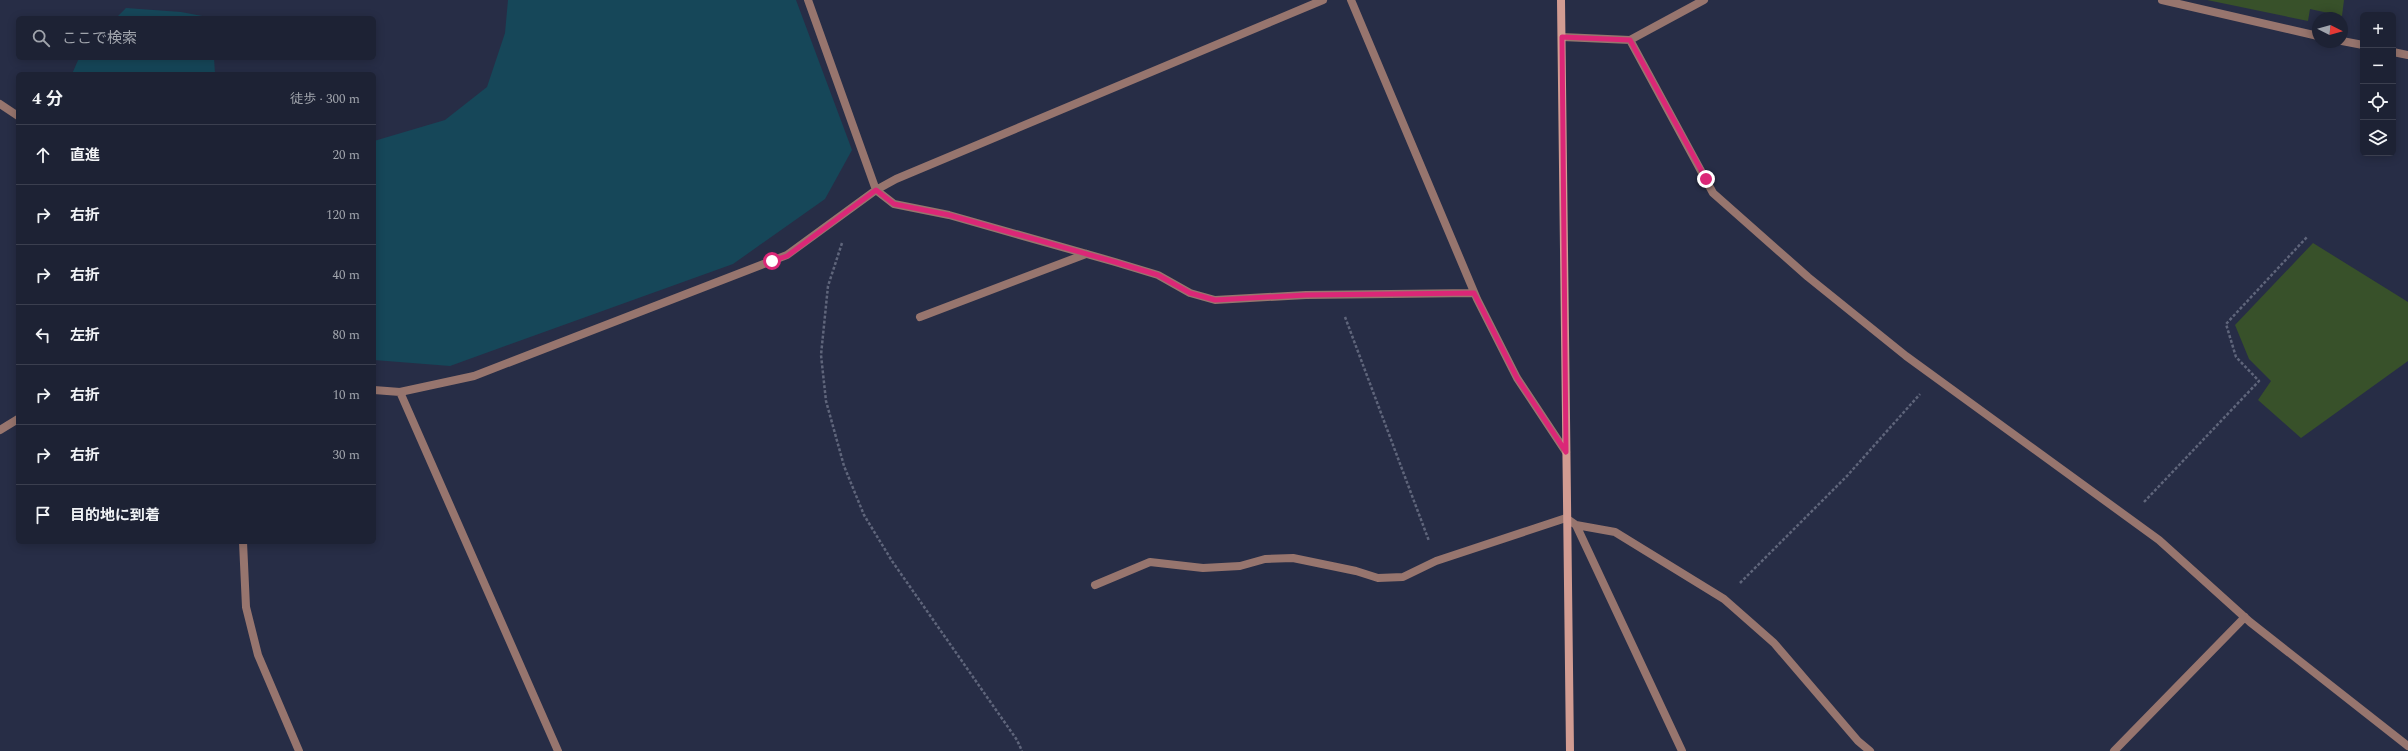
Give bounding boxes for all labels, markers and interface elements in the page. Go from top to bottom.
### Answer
north arrow [2312,12,2348,48]
map controls [2360,12,2396,156]
button: + [2360,12,2396,48]
search box [16,16,376,60]
icon: search [30,27,52,49]
text: ここで検索 [62,27,137,50]
button: − [2360,48,2396,84]
button: locate [2360,84,2396,120]
text: 4 分 [32,86,63,112]
text: 徒歩 · 300 m [290,89,360,109]
button: layers [2360,120,2396,156]
icon: ahead [32,144,54,166]
text: 直進 [70,144,100,167]
text: 20 m [333,145,360,165]
route end [1697,170,1715,188]
icon: right [32,204,54,226]
text: 右折 [70,204,100,227]
text: 120 m [326,205,360,225]
route start [763,252,781,270]
icon: right [32,264,54,286]
text: 右折 [70,264,100,287]
text: 40 m [333,265,360,285]
icon: left [32,324,54,346]
text: 左折 [70,324,100,347]
text: 80 m [333,325,360,345]
icon: right [32,384,54,406]
text: 右折 [70,384,100,407]
text: 10 m [333,385,360,405]
icon: right [32,444,54,466]
text: 右折 [70,444,100,467]
text: 30 m [333,445,360,465]
icon: arrive [32,504,54,526]
text: 目的地に到着 [70,504,160,527]

